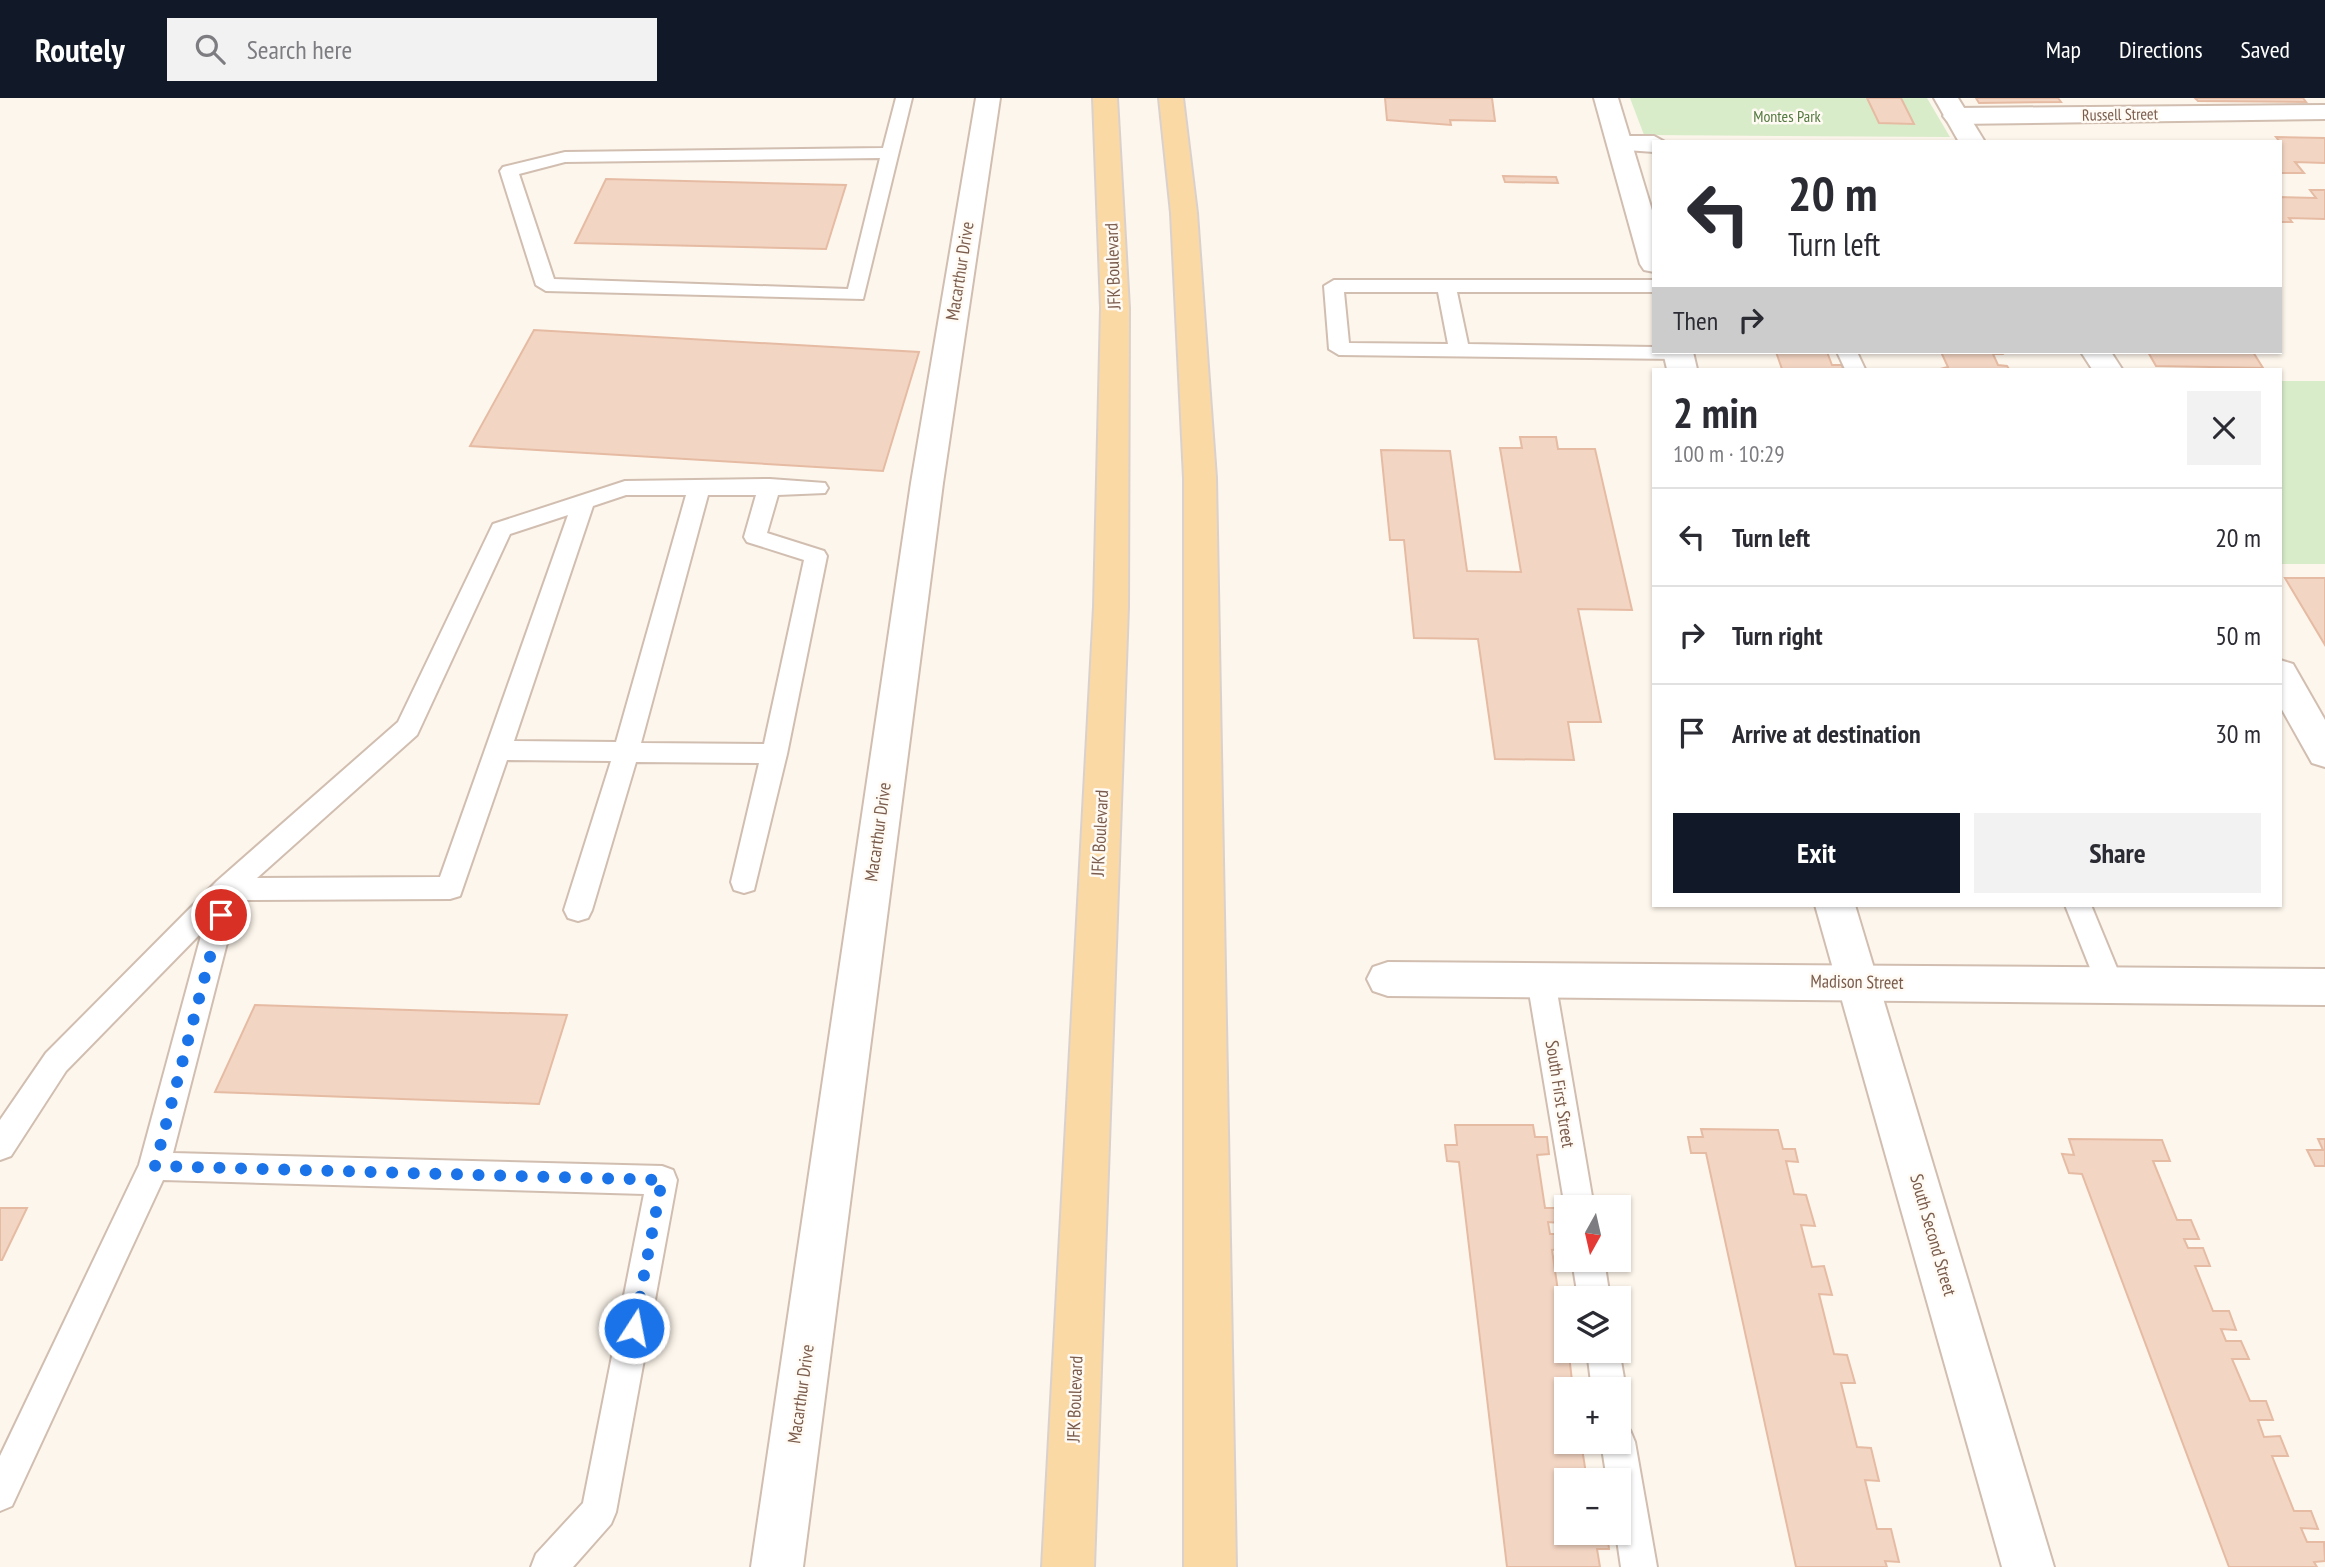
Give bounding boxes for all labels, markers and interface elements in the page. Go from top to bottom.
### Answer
search box [167,18,657,81]
text: Routely [35,28,125,71]
icon: search [191,30,229,68]
text: Search here [247,33,352,66]
text: Map [2046,34,2081,65]
text: Directions [2119,34,2203,65]
text: Saved [2241,34,2290,65]
street label: Russell Street [2082,103,2159,125]
park label: Montes Park [1753,106,1822,126]
text: 20 m [1788,161,1877,225]
icon: left [1673,168,1764,259]
street label: Macarthur Drive [940,220,979,322]
street label: JFK Boulevard [1100,222,1126,311]
text: Turn left [1788,223,1880,265]
icon: right [1732,301,1770,339]
text: Then [1673,304,1718,337]
text: 2 min [1673,385,1758,440]
button: close [2187,391,2261,465]
text: 100 m · 10:29 [1673,439,1785,468]
icon: left [1673,518,1711,556]
text: Turn left [1732,521,1810,554]
text: 20 m [2215,521,2261,554]
icon: right [1673,616,1711,654]
text: Turn right [1732,619,1823,652]
text: 50 m [2215,619,2261,652]
icon: arrive [1673,714,1711,752]
text: Arrive at destination [1732,717,1921,750]
text: 30 m [2215,717,2261,750]
street label: Macarthur Drive [859,781,896,883]
street label: JFK Boulevard [1086,789,1113,878]
button: Exit [1673,813,1960,893]
button: Share [1974,813,2261,893]
pin [191,885,251,945]
icon: arrive [202,896,240,934]
street label: Madison Street [1810,969,1904,994]
street label: South First Street [1541,1039,1580,1149]
street label: South Second Street [1905,1171,1962,1298]
north arrow [1554,1195,1631,1272]
map controls [1554,1195,1631,1545]
button: layers [1554,1286,1631,1363]
position arrow [597,1291,671,1365]
street label: Macarthur Drive [782,1343,819,1445]
street label: JFK Boulevard [1061,1355,1087,1444]
button: + [1554,1377,1631,1454]
button: − [1554,1468,1631,1545]

